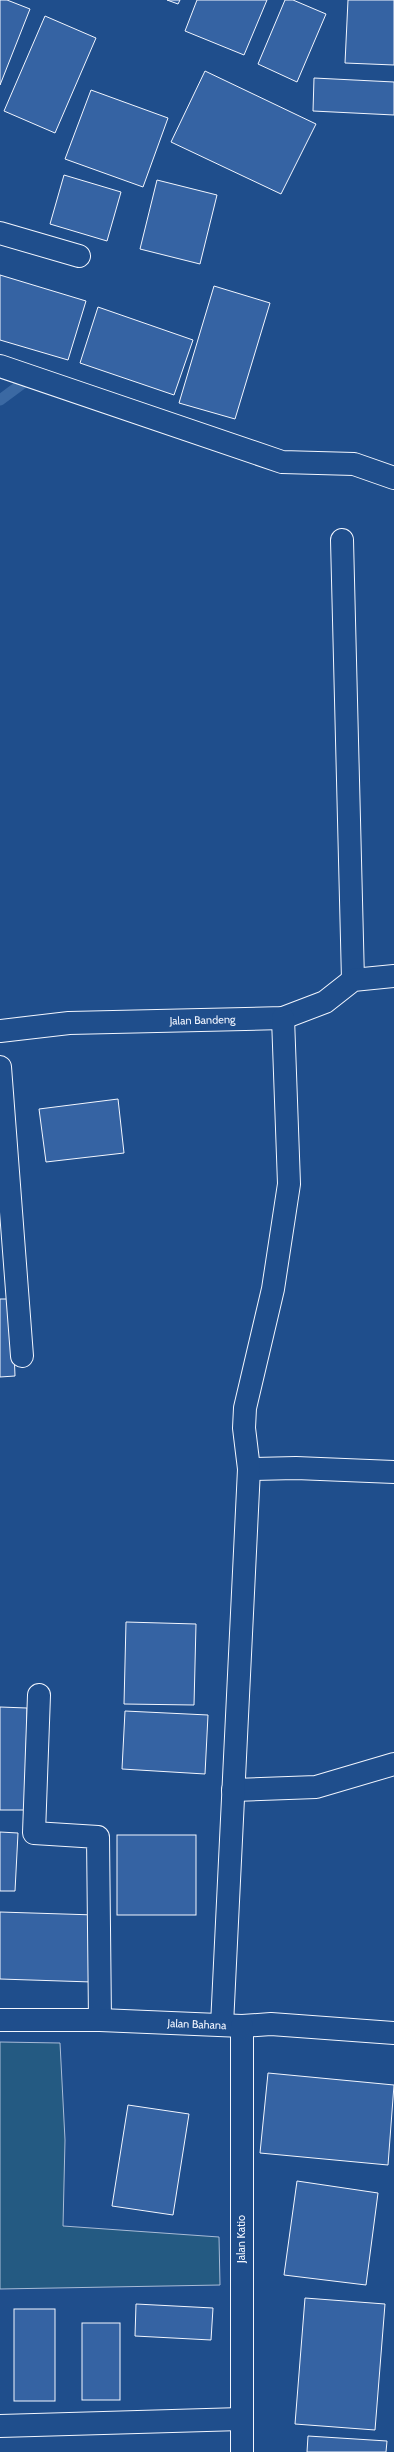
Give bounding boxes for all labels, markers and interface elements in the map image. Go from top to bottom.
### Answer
street label: Jalan Bandeng [168,1012,236,1028]
street label: Jalan Bahana [166,2016,227,2032]
street label: Jalan Katio [234,2215,248,2264]

